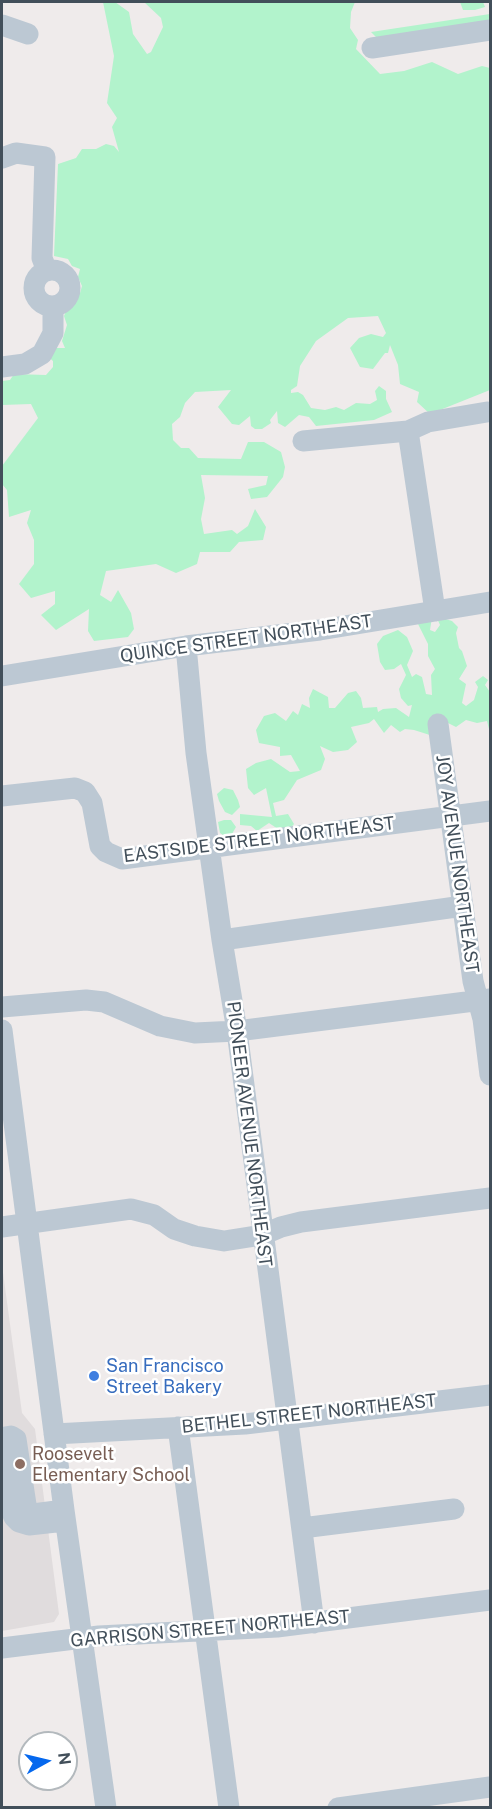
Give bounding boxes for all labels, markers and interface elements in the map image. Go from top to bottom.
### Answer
street label: QUINCE STREET NORTHEAST [119,611,373,667]
street label: JOY AVENUE NORTHEAST [431,754,483,974]
street label: EASTSIDE STREET NORTHEAST [122,813,396,867]
street label: PIONEER AVENUE NORTHEAST [222,1000,276,1268]
place label: San Francisco Street Bakery [106,1355,224,1398]
marker: San Francisco Street Bakery [87,1369,101,1383]
street label: BETHEL STREET NORTHEAST [181,1390,437,1438]
place label: Roosevelt Elementary School [32,1443,190,1486]
marker: Roosevelt Elementary School [13,1457,27,1471]
street label: GARRISON STREET NORTHEAST [70,1606,350,1652]
north arrow [18,1731,78,1791]
text: N [54,1751,75,1766]

